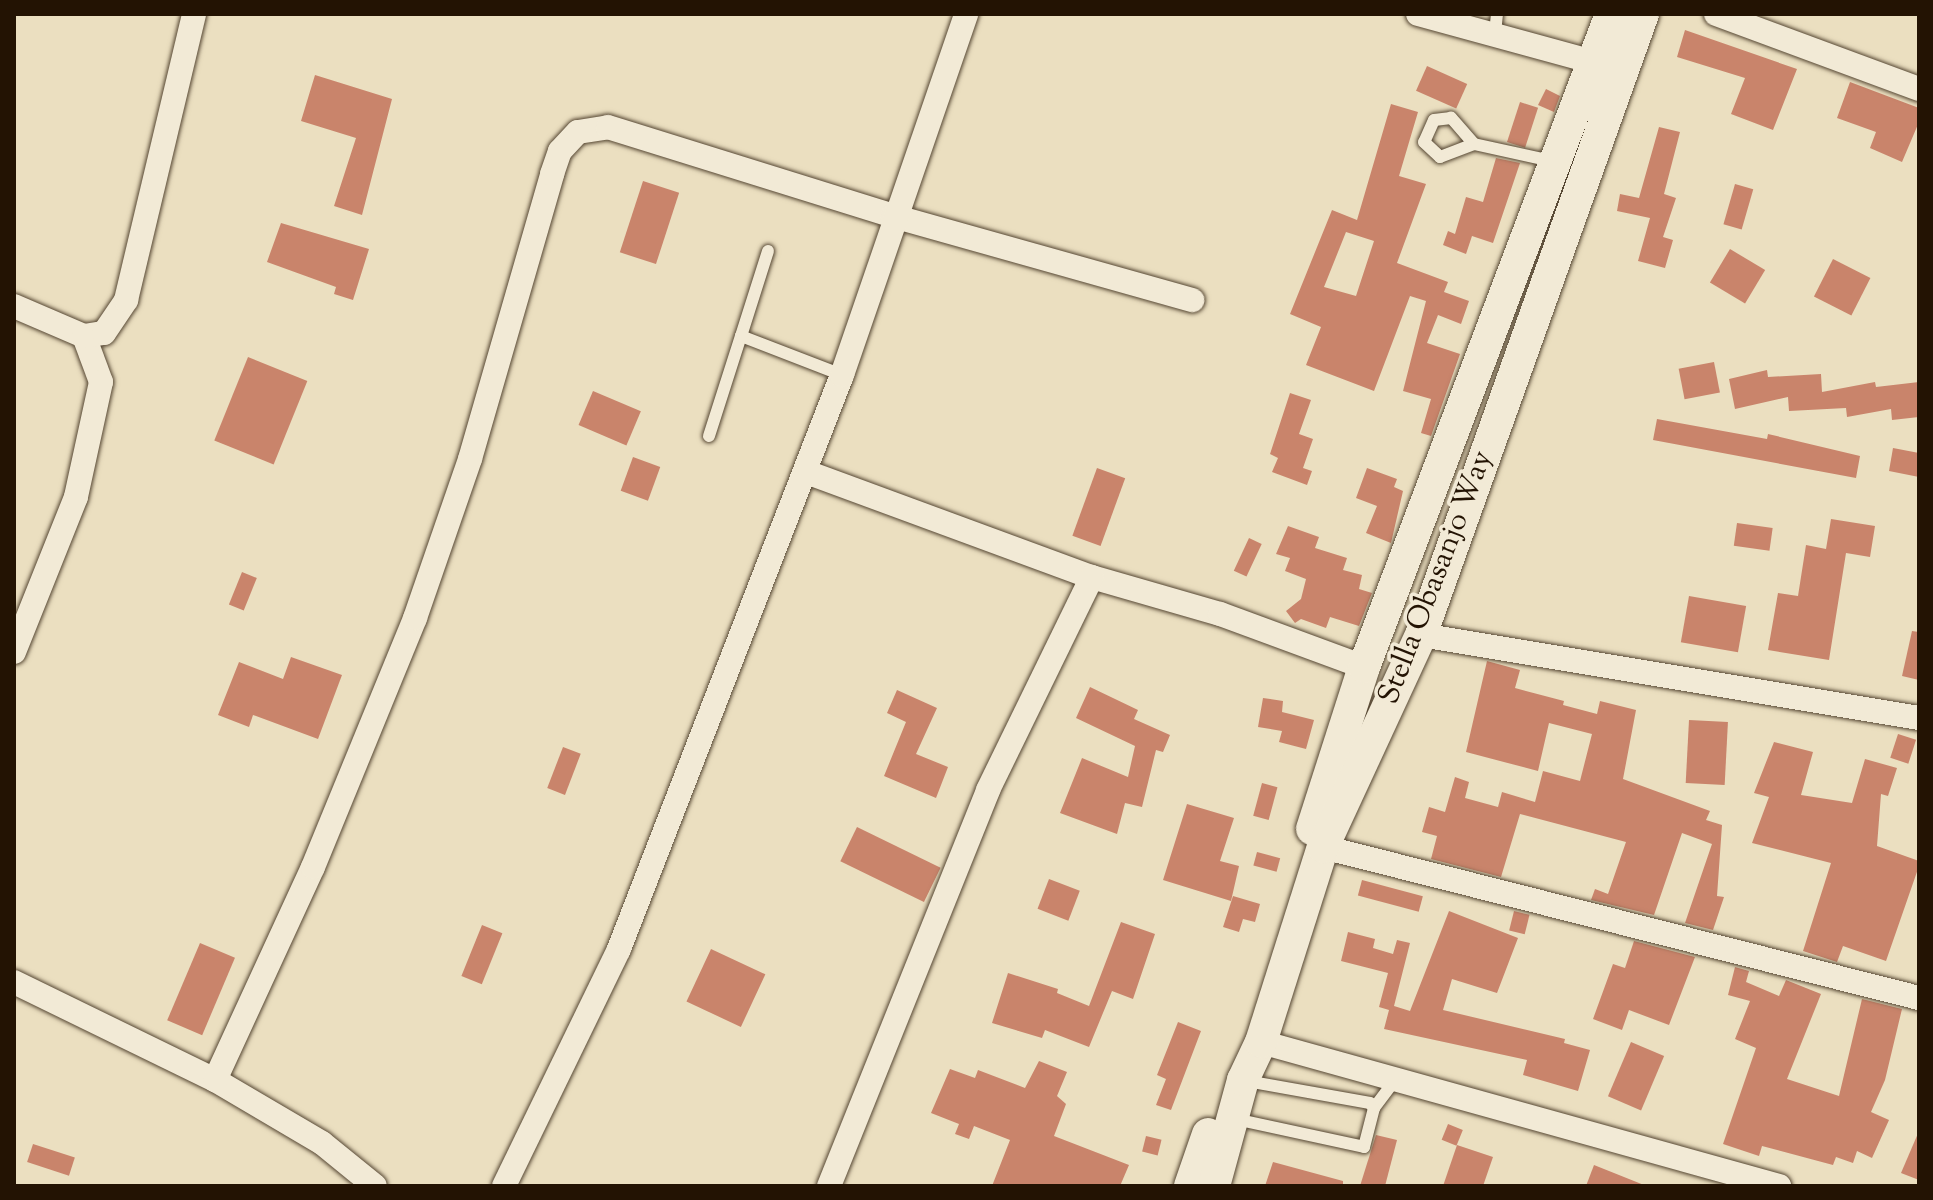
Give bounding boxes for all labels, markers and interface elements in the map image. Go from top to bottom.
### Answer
street label: Stella Obasanjo Way [1372,446,1502,710]

